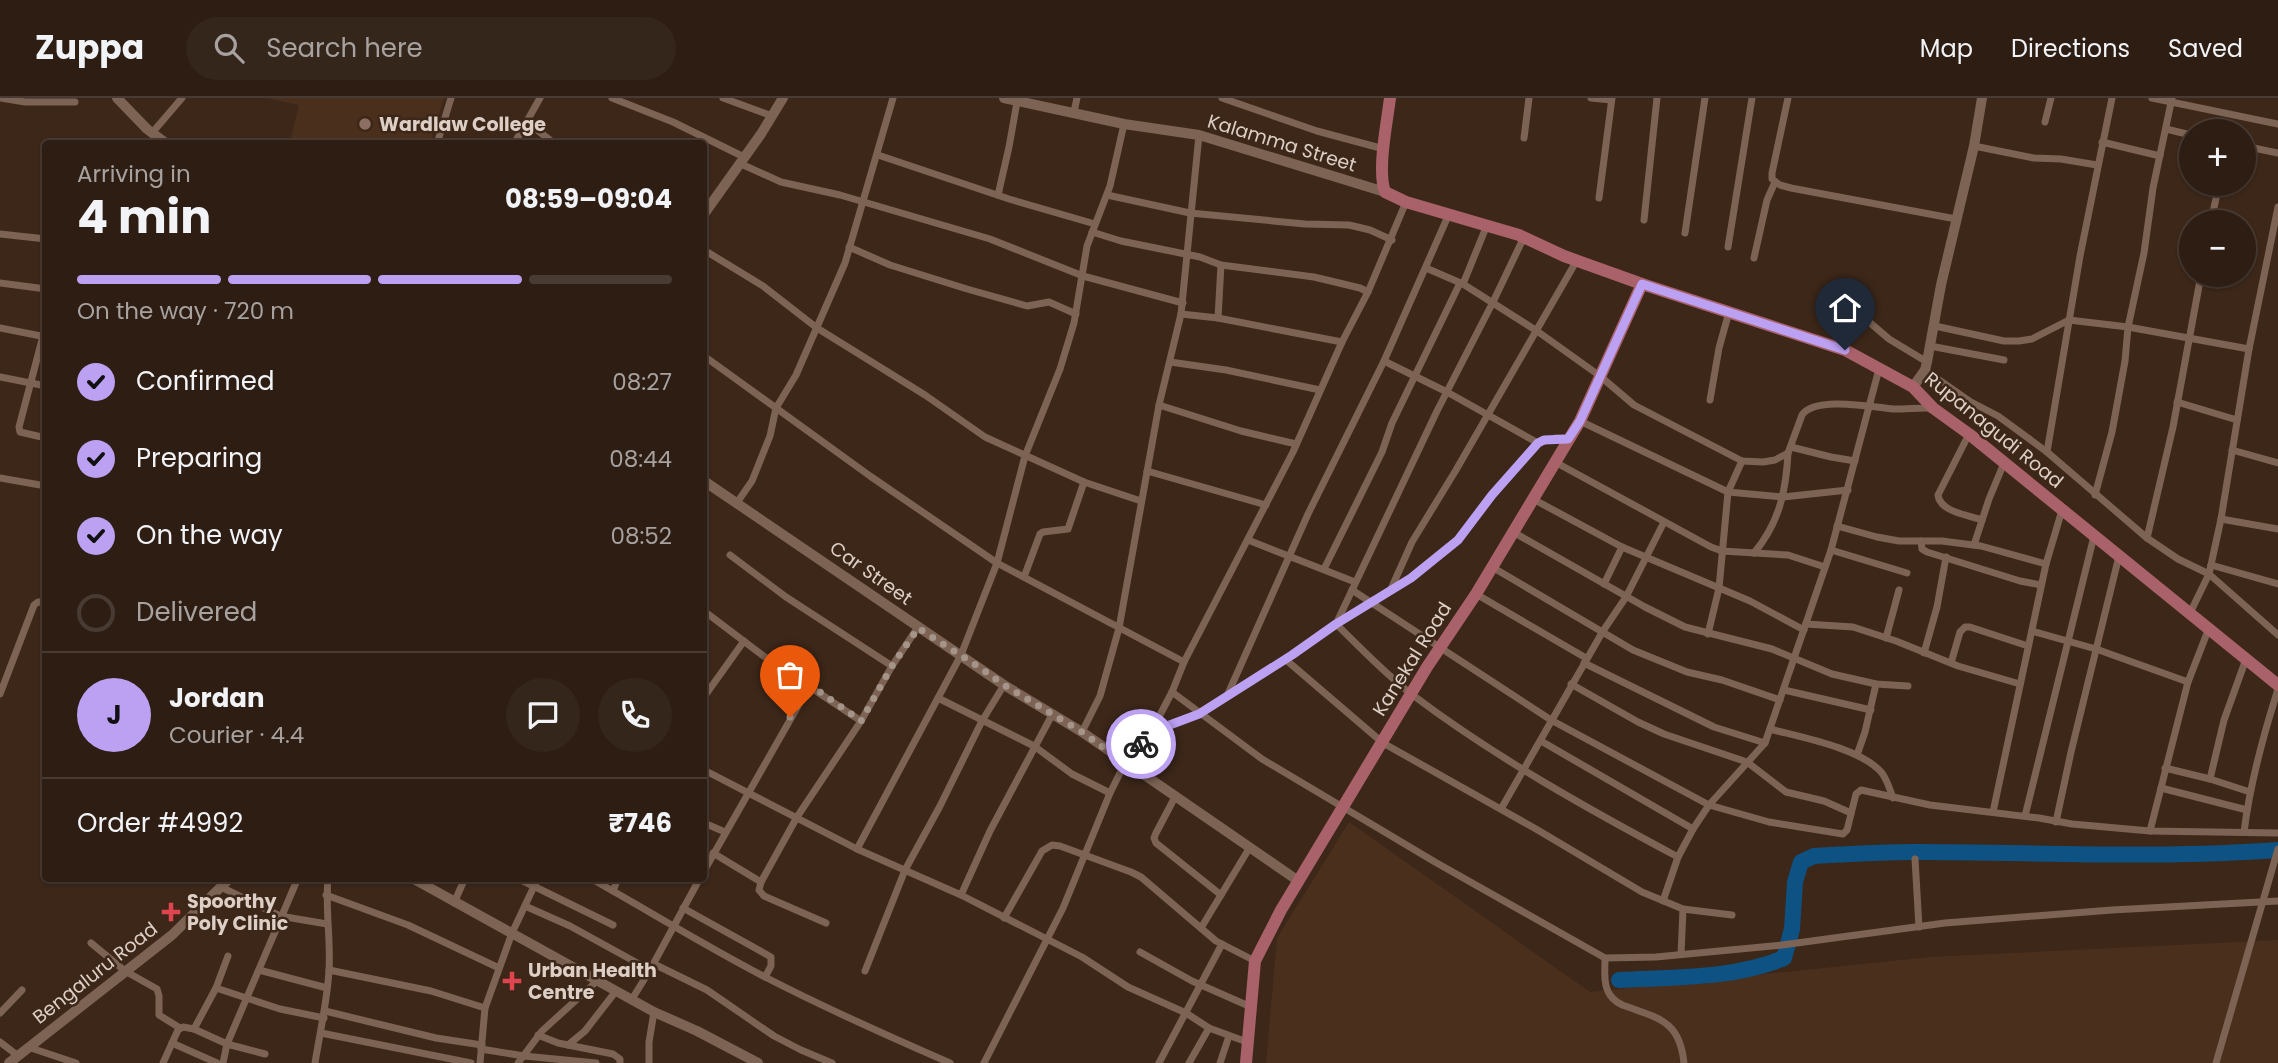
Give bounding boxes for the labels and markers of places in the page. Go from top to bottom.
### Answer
place label: Wardlaw College [379,111,546,138]
marker: Wardlaw College [357,116,373,132]
pin [1815,278,1875,350]
pin [760,645,820,717]
place label: Spoorthy Poly Clinic [187,888,288,937]
marker: Spoorthy Poly Clinic [161,902,181,922]
place label: Urban Health Centre [528,957,657,1006]
marker: Urban Health Centre [502,971,522,991]

